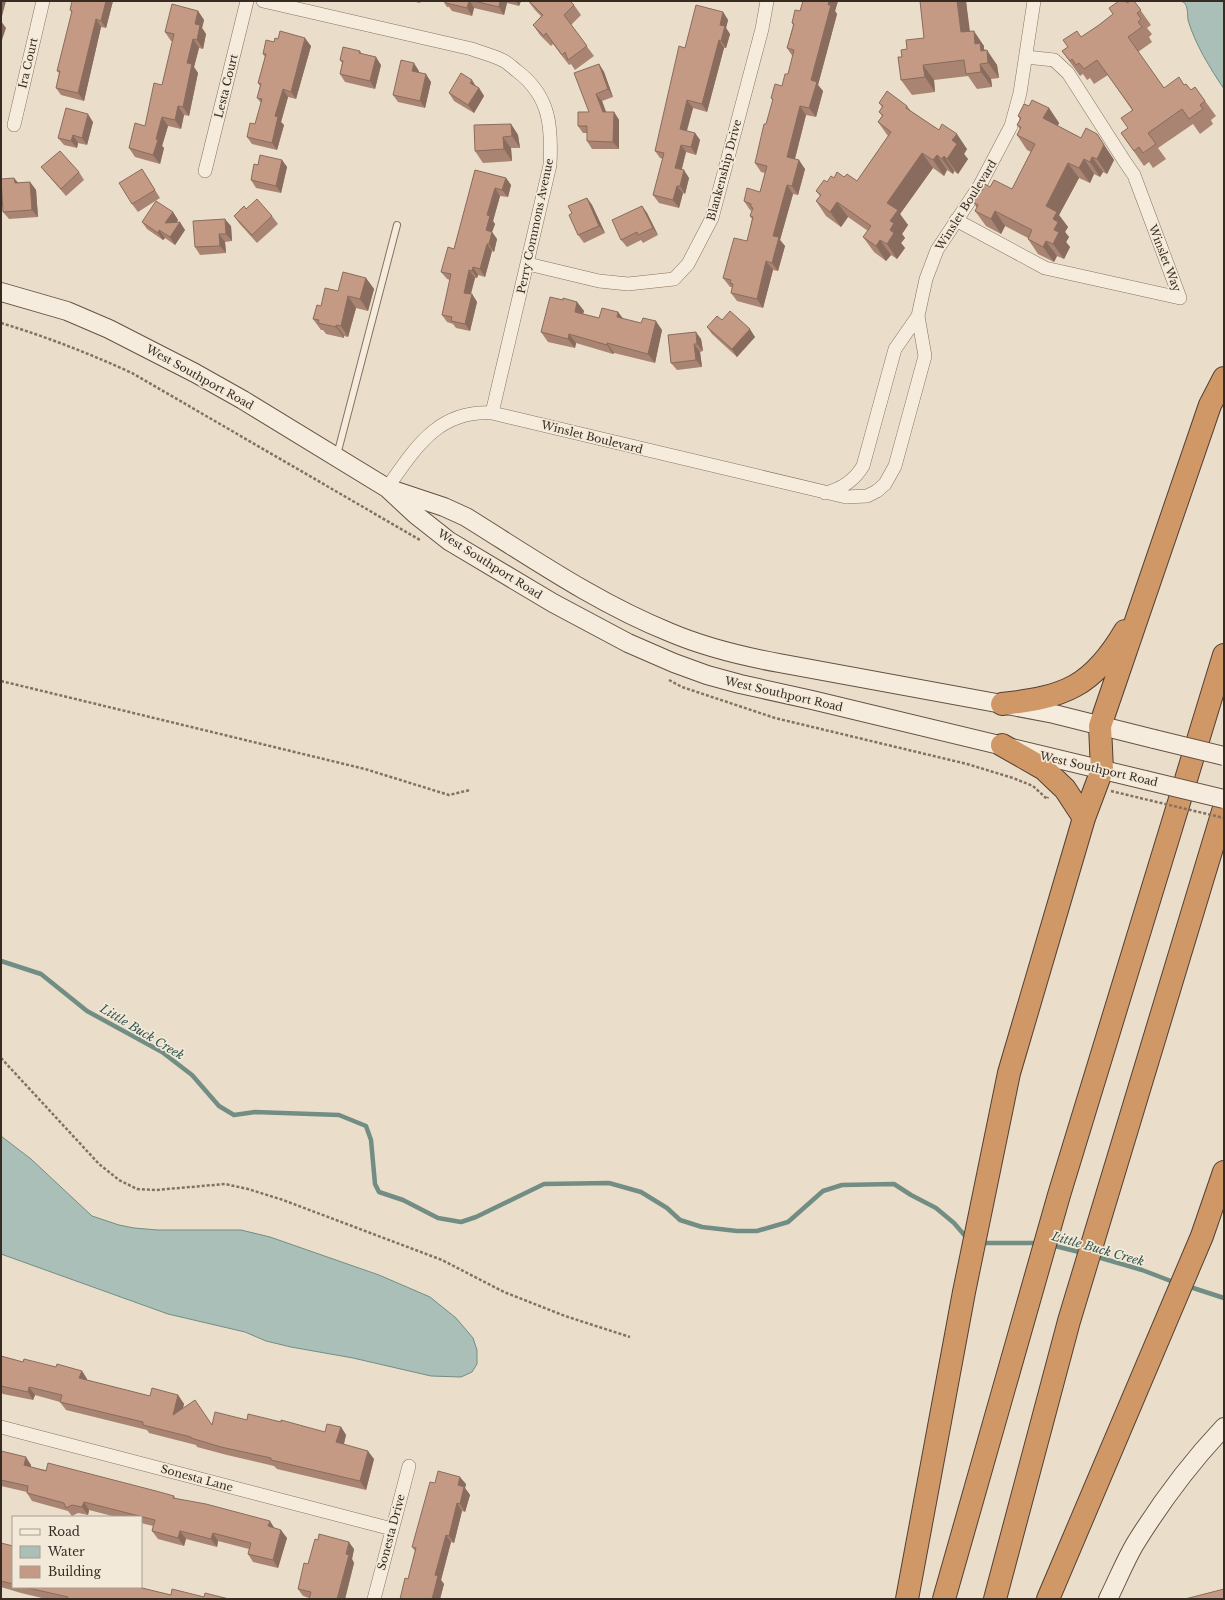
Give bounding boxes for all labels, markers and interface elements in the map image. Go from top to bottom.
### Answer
street label: Ira Court [15,35,41,90]
street label: Lesta Court [211,52,241,119]
street label: Blankenship Drive [704,118,744,222]
street label: Perry Commons Avenue [514,157,556,295]
street label: Winslet Boulevard [932,157,1000,254]
street label: Winslet Way [1145,222,1184,294]
street label: West Southport Road [143,341,257,413]
street label: Winslet Boulevard [539,417,645,457]
street label: West Southport Road [434,526,545,602]
street label: West Southport Road [723,673,845,715]
street label: West Southport Road [1038,748,1160,790]
water label: Little Buck Creek [97,1000,187,1063]
water label: Little Buck Creek [1049,1228,1146,1269]
street label: Sonesta Lane [159,1462,235,1494]
street label: Sonesta Drive [374,1493,408,1571]
legend [12,1516,142,1588]
text: Road [48,1524,80,1539]
text: Water [47,1544,85,1559]
text: Building [48,1564,102,1579]

